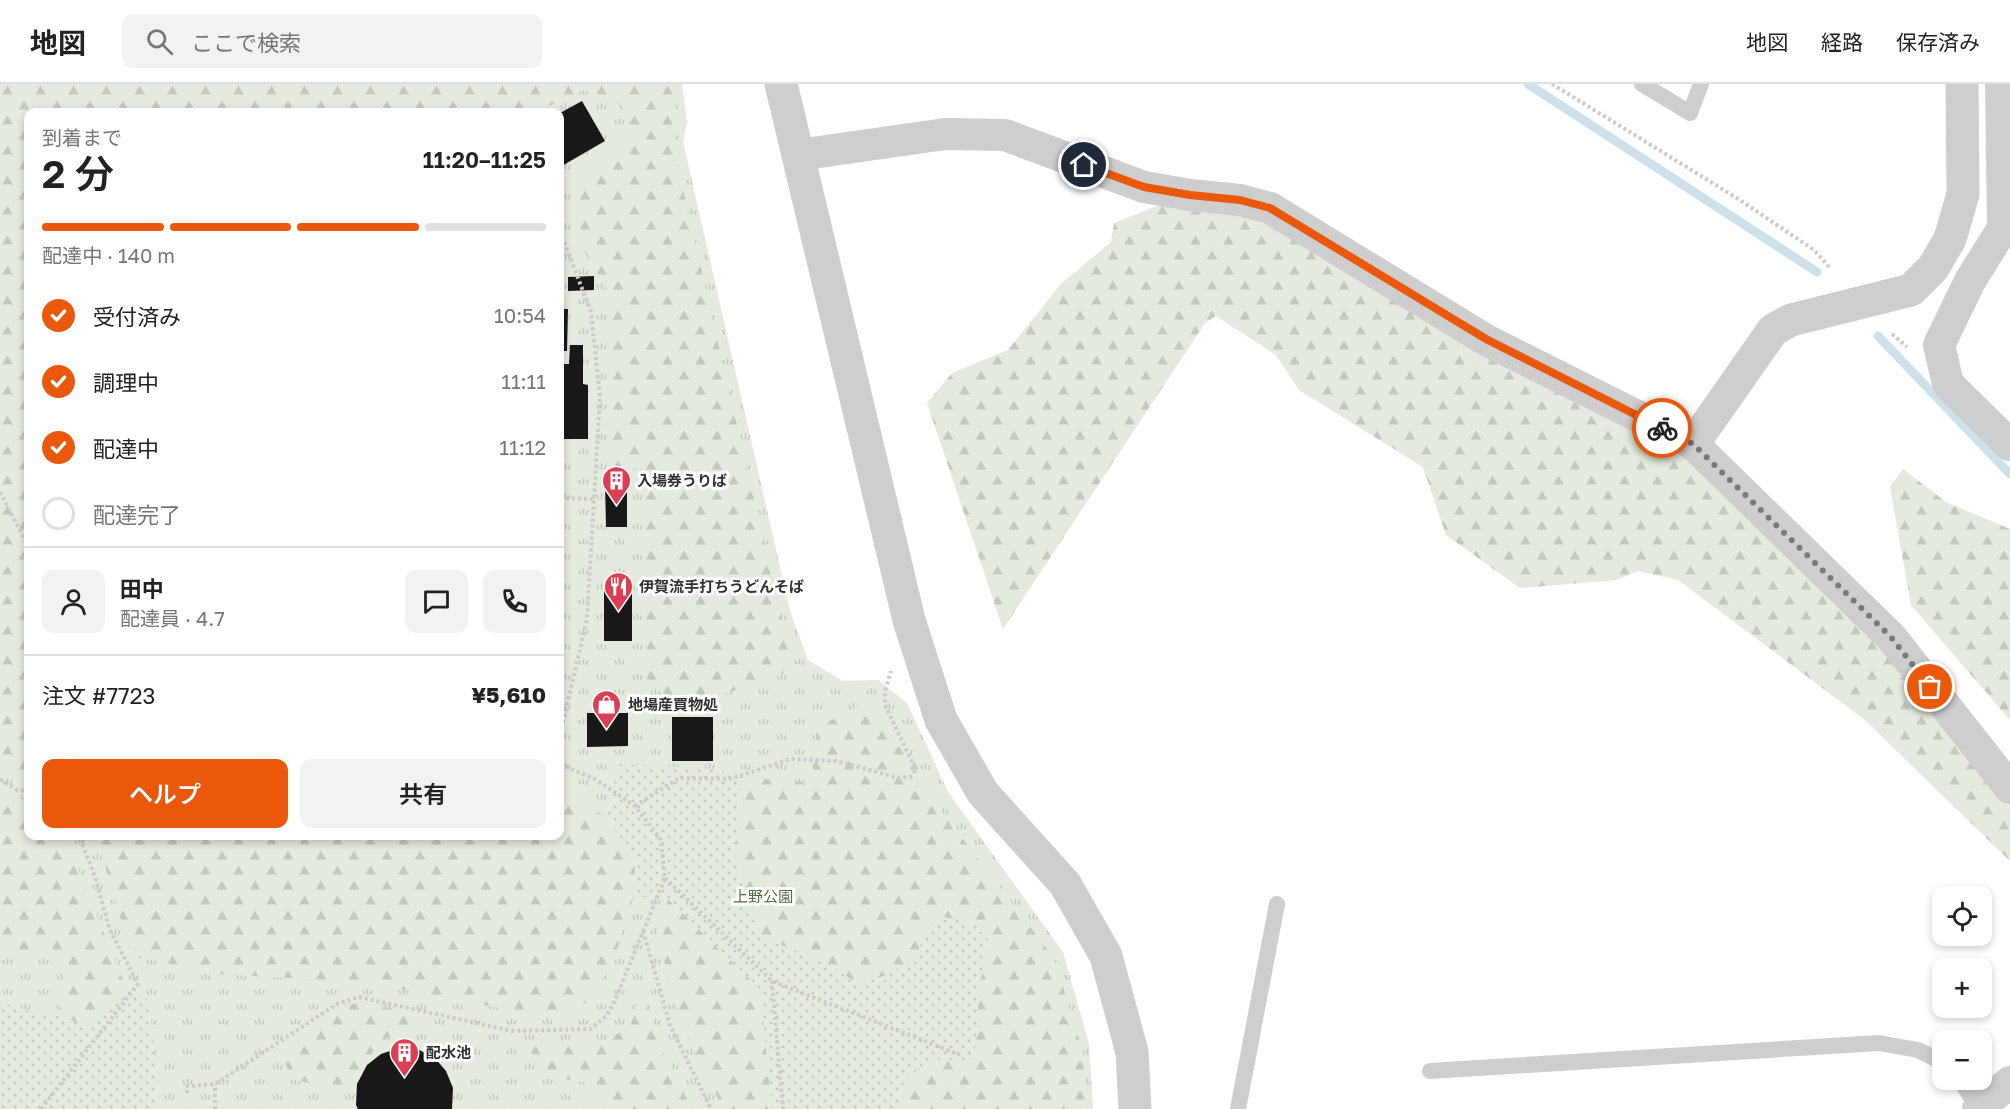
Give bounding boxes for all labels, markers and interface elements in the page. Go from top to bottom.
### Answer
search box [122,14,542,68]
icon: search [143,25,176,58]
text: 地図 [30,26,86,59]
text: ここで検索 [191,29,301,56]
text: 地図 [1746,29,1788,55]
text: 経路 [1821,29,1863,55]
text: 保存済み [1896,29,1980,55]
text: 到着まで [42,125,122,149]
pin [1058,139,1109,190]
text: 11:20–11:25 [423,146,546,173]
icon: home [1067,148,1100,181]
text: 2 分 [42,150,114,197]
text: 配達中 · 140 m [42,243,175,267]
icon: check [42,299,75,332]
text: 受付済み [93,303,181,330]
text: 10:54 [494,303,546,327]
icon: check [42,365,75,398]
text: 調理中 [93,369,159,396]
text: 11:11 [501,369,546,393]
courier [1632,398,1692,458]
icon: bike [1646,412,1679,445]
icon: check [42,431,75,464]
text: 配達中 [93,435,159,462]
text: 11:12 [499,435,546,459]
building icon: 入場券うりば [600,464,632,506]
place label: 入場券うりば [637,471,727,489]
text: 配達完了 [93,501,181,528]
button: person [42,570,105,633]
button: chat [405,570,468,633]
button: phone [483,570,546,633]
restaurant icon: 伊賀流手打ちうどんそば [602,570,634,612]
text: 田中 [120,575,164,602]
place label: 伊賀流手打ちうどんそば [639,577,804,595]
text: 配達員 · 4.7 [120,606,225,630]
pin [1904,661,1955,712]
icon: bag [1913,670,1946,703]
text: ¥5,610 [471,681,546,708]
text: 注文 #7723 [42,682,155,709]
shop icon: 地場産買物処 [591,688,623,730]
place label: 地場産買物処 [628,695,718,713]
button: ヘルプ [42,759,288,828]
button: 共有 [300,759,546,828]
map controls [1932,886,1992,1090]
button: locate [1932,886,1992,946]
park label: 上野公園 [733,887,793,905]
button: + [1932,958,1992,1018]
button: − [1932,1030,1992,1090]
building icon: 配水池 [389,1036,421,1078]
place label: 配水池 [426,1043,471,1061]

